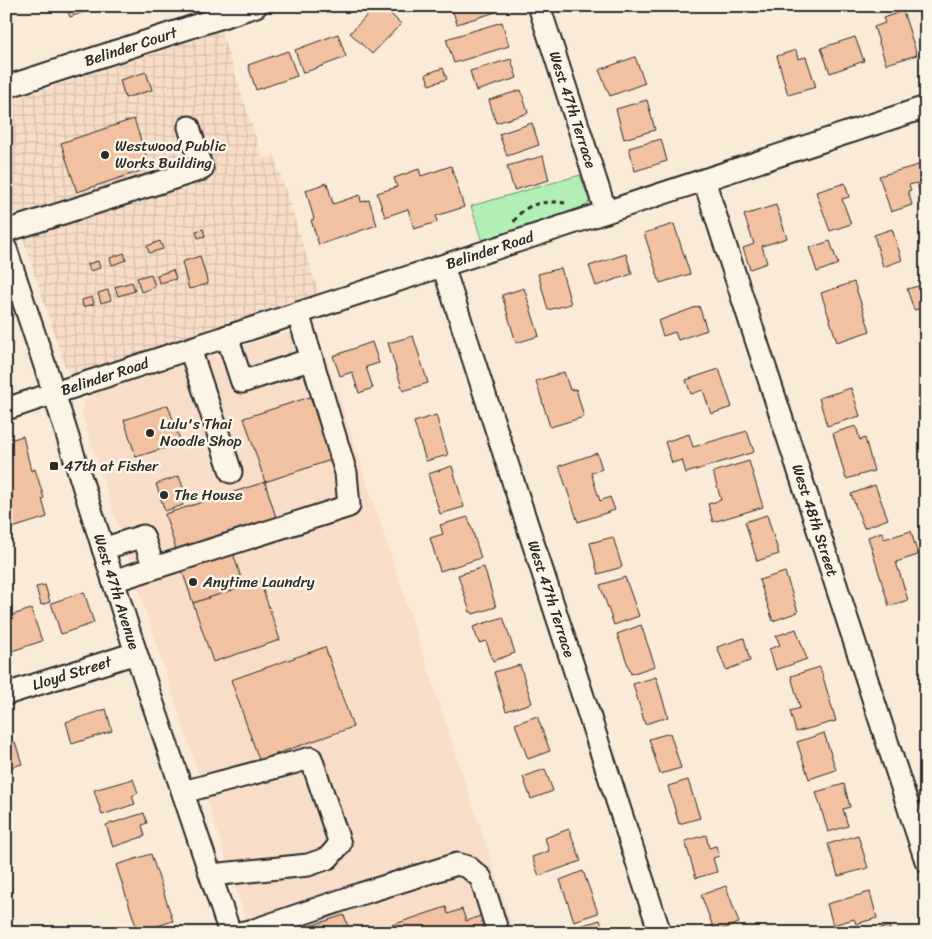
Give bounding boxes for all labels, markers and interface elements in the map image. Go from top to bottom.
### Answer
street label: Belinder Court [81,19,181,74]
street label: West 47th Terrace [542,48,604,172]
place label: Westwood Public Works Building [115,133,227,176]
marker: Westwood Public Works Building [99,149,111,161]
street label: Belinder Road [442,223,538,277]
street label: Belinder Road [57,350,153,403]
place label: Lulu's Thai Noodle Shop [160,411,242,454]
marker: Lulu's Thai Noodle Shop [144,427,156,439]
place label: 47th at Fisher [64,453,159,479]
marker: 47th at Fisher [48,460,60,472]
street label: West 48th Street [784,461,846,580]
place label: The House [174,482,243,508]
marker: The House [158,489,170,501]
street label: West 47th Avenue [86,530,147,653]
street label: West 47th Terrace [520,537,582,661]
place label: Anytime Laundry [202,569,315,595]
marker: Anytime Laundry [187,576,199,588]
street label: Lloyd Street [29,648,116,698]

